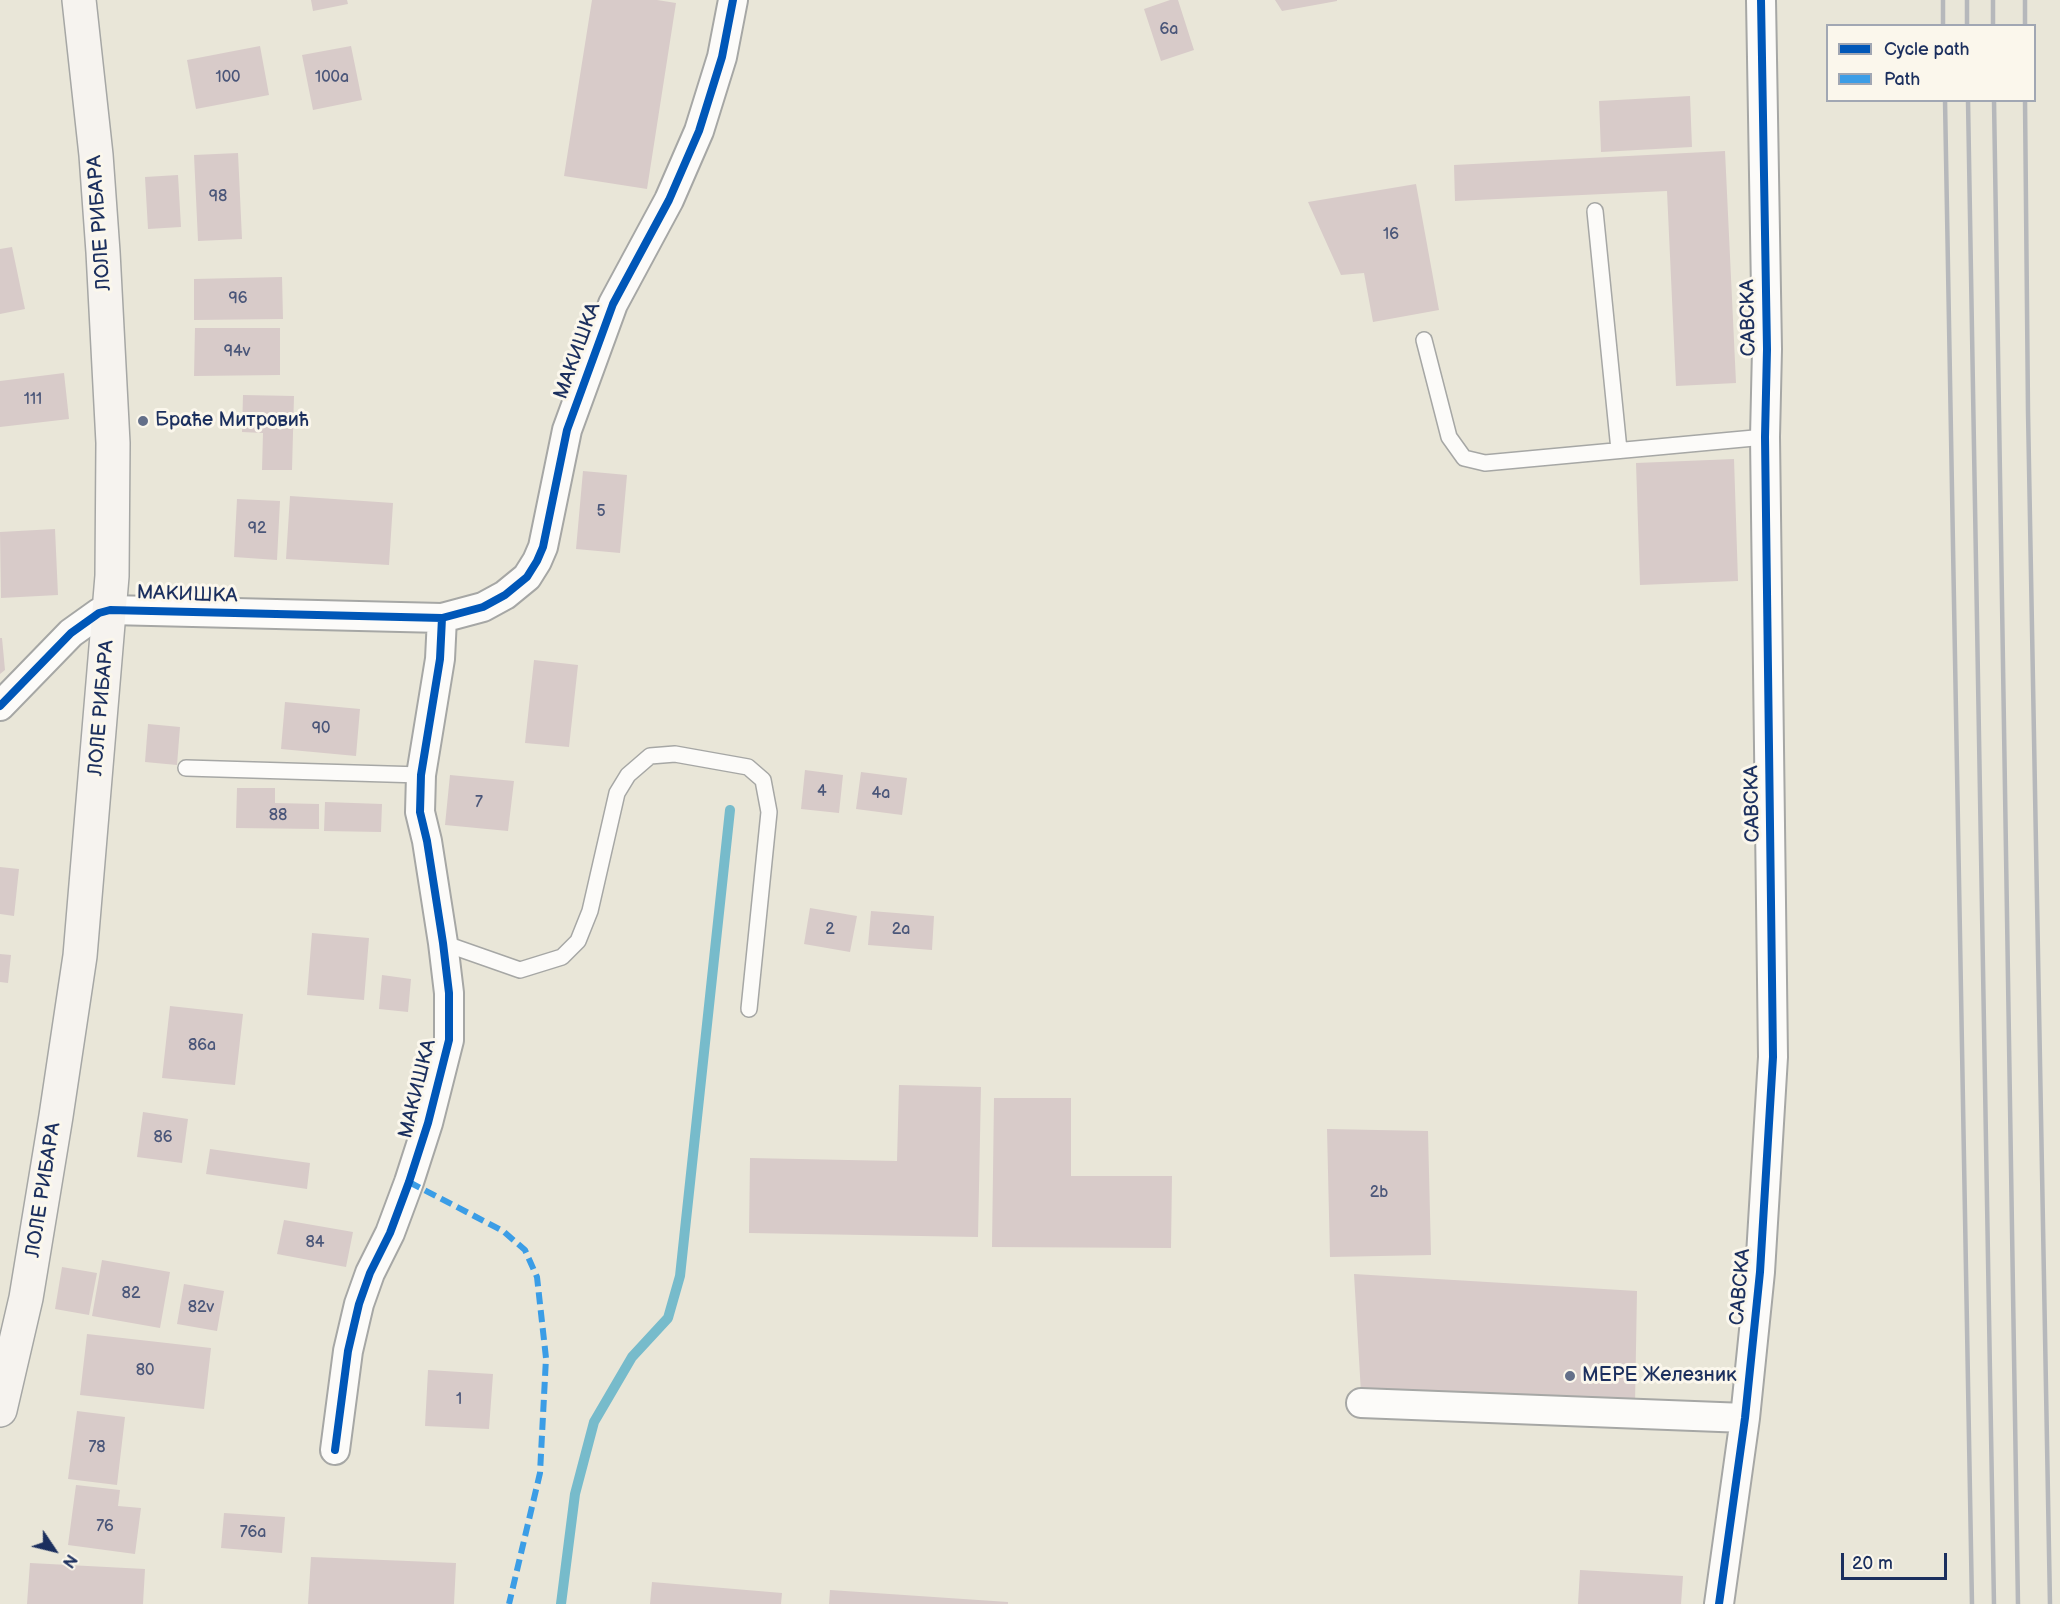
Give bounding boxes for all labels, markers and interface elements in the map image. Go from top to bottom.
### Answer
house number: 6a [1160,20,1178,40]
legend [1826,24,2036,102]
text: Cycle path [1884,39,1970,60]
house number: 100 [215,68,241,88]
house number: 100a [315,68,349,88]
text: Path [1884,69,1920,90]
street label: ЛОЛЕ РИБАРА [83,154,117,292]
house number: 98 [209,187,227,207]
house number: 16 [1383,225,1399,245]
street label: САВСКА [1736,279,1762,357]
house number: 96 [228,289,248,309]
street label: МАКИШКА [549,299,607,403]
house number: 94v [224,342,250,362]
house number: 111 [24,390,42,410]
place label: Браће Митровић [155,409,309,433]
marker: Браће Митровић [136,414,150,428]
house number: 5 [596,502,606,522]
house number: 92 [248,519,266,539]
street label: МАКИШКА [136,581,238,609]
street label: ЛОЛЕ РИБАРА [84,639,120,777]
house number: 90 [312,719,330,739]
street label: САВСКА [1740,765,1766,843]
house number: 4 [817,782,827,802]
house number: 4a [872,784,890,804]
house number: 7 [475,793,483,813]
house number: 88 [269,806,287,826]
house number: 2 [825,920,835,940]
house number: 2a [892,920,910,940]
house number: 86a [188,1036,216,1056]
street label: МАКИШКА [394,1037,442,1141]
street label: ЛОЛЕ РИБАРА [22,1121,66,1259]
house number: 86 [153,1128,173,1148]
house number: 2b [1370,1183,1388,1203]
house number: 84 [305,1233,325,1253]
street label: САВСКА [1726,1248,1756,1326]
house number: 82 [122,1284,140,1304]
house number: 82v [188,1298,214,1318]
house number: 80 [136,1361,154,1381]
place label: МЕРЕ Железник [1582,1364,1737,1388]
marker: МЕРЕ Железник [1563,1369,1577,1383]
house number: 1 [456,1390,462,1410]
house number: 78 [88,1438,106,1458]
house number: 76 [96,1517,114,1537]
north arrow [24,1520,84,1580]
house number: 76a [240,1523,266,1543]
scale bar [1844,1541,1950,1579]
text: N [58,1550,80,1571]
text: 20 m [1852,1553,1893,1574]

